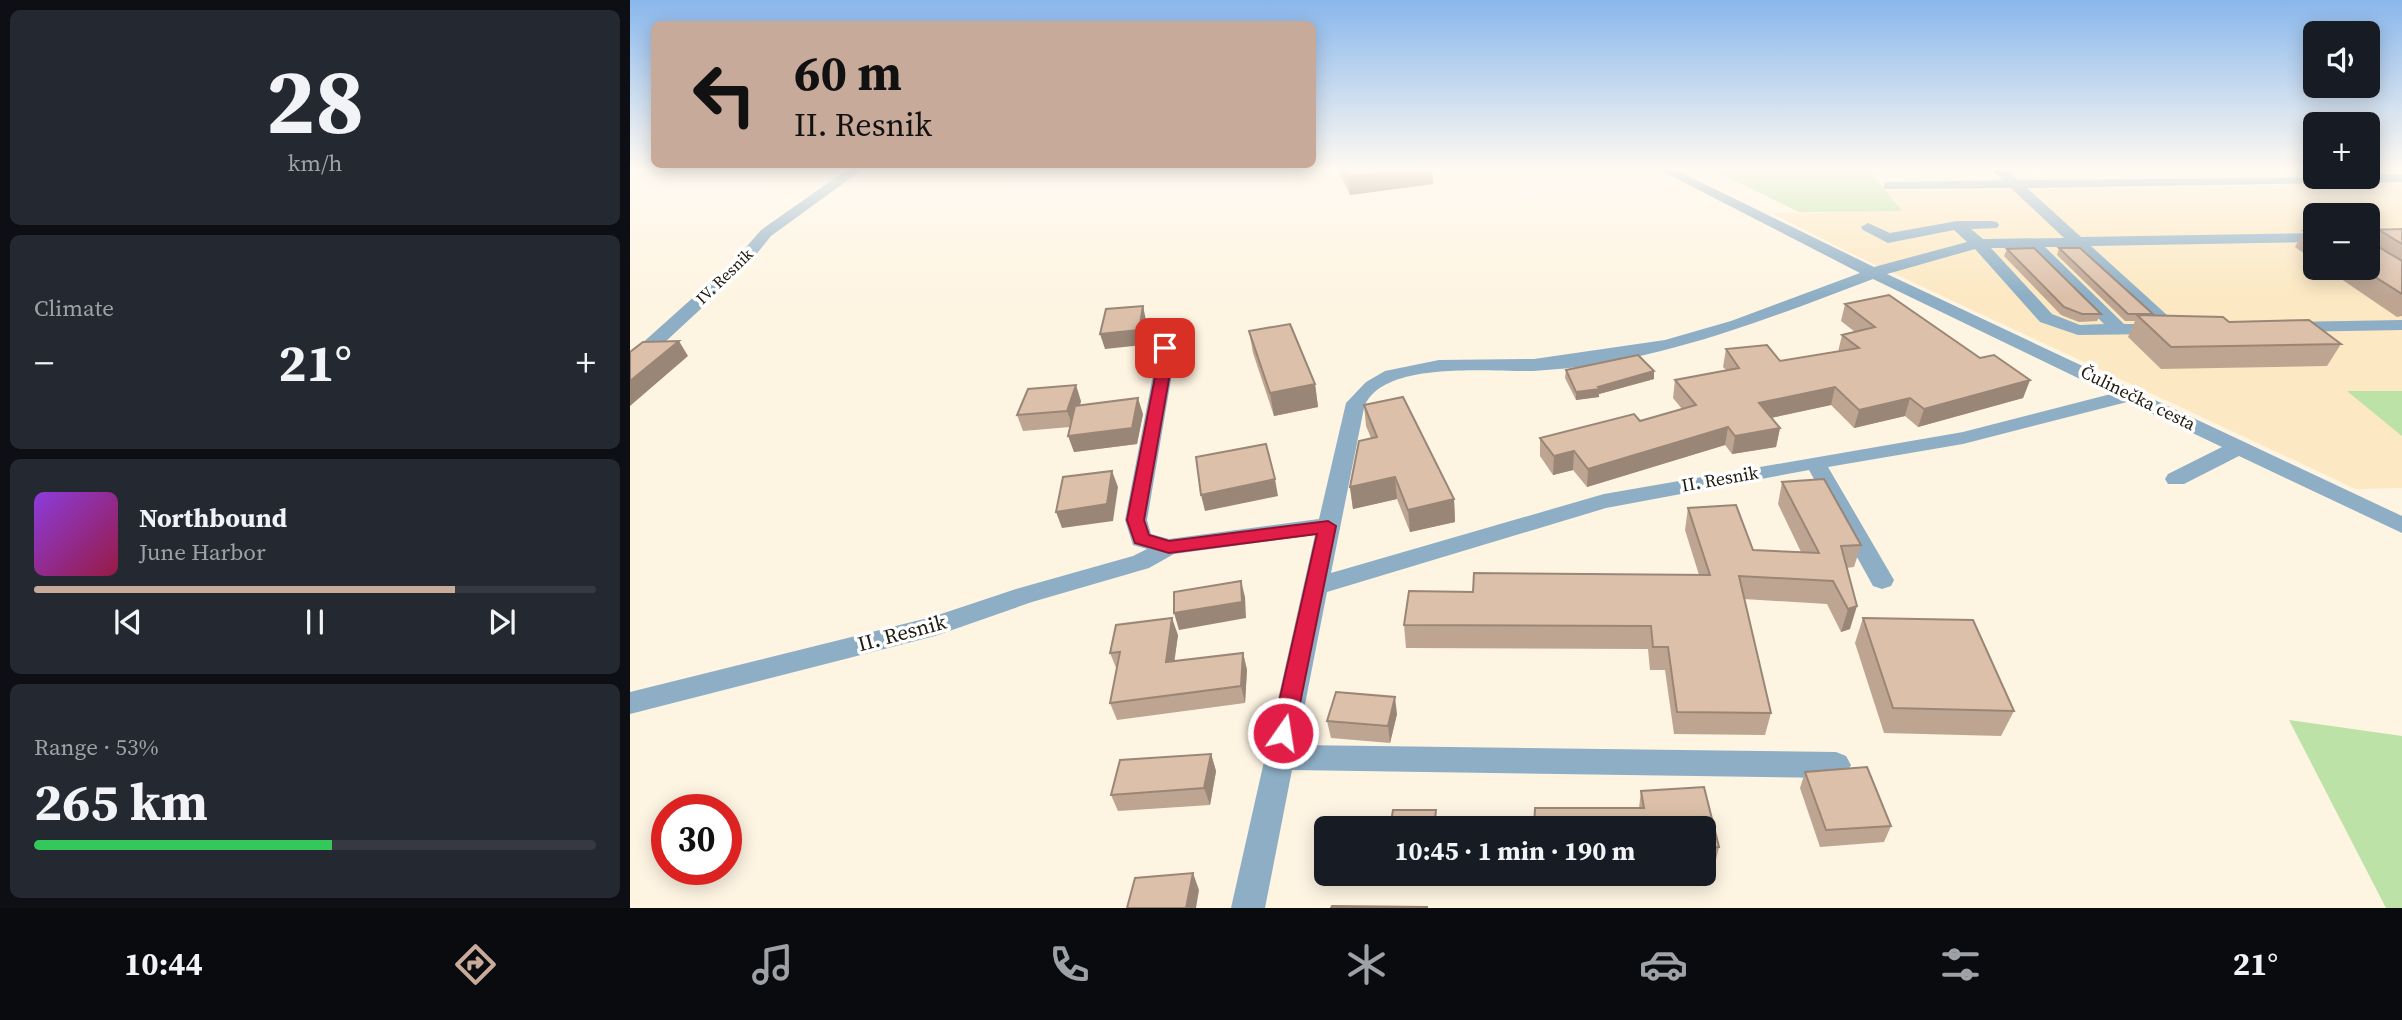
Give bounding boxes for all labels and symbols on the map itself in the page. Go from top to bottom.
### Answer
street label: IV. Resnik [691,243,758,309]
pin [1135,318,1195,378]
street label: Čulinečka cesta [2077,359,2201,437]
street label: II. Resnik [1680,459,1760,498]
street label: II. Resnik [854,607,950,658]
position arrow [1246,696,1320,770]
speed limit sign: 30 [651,794,742,885]

